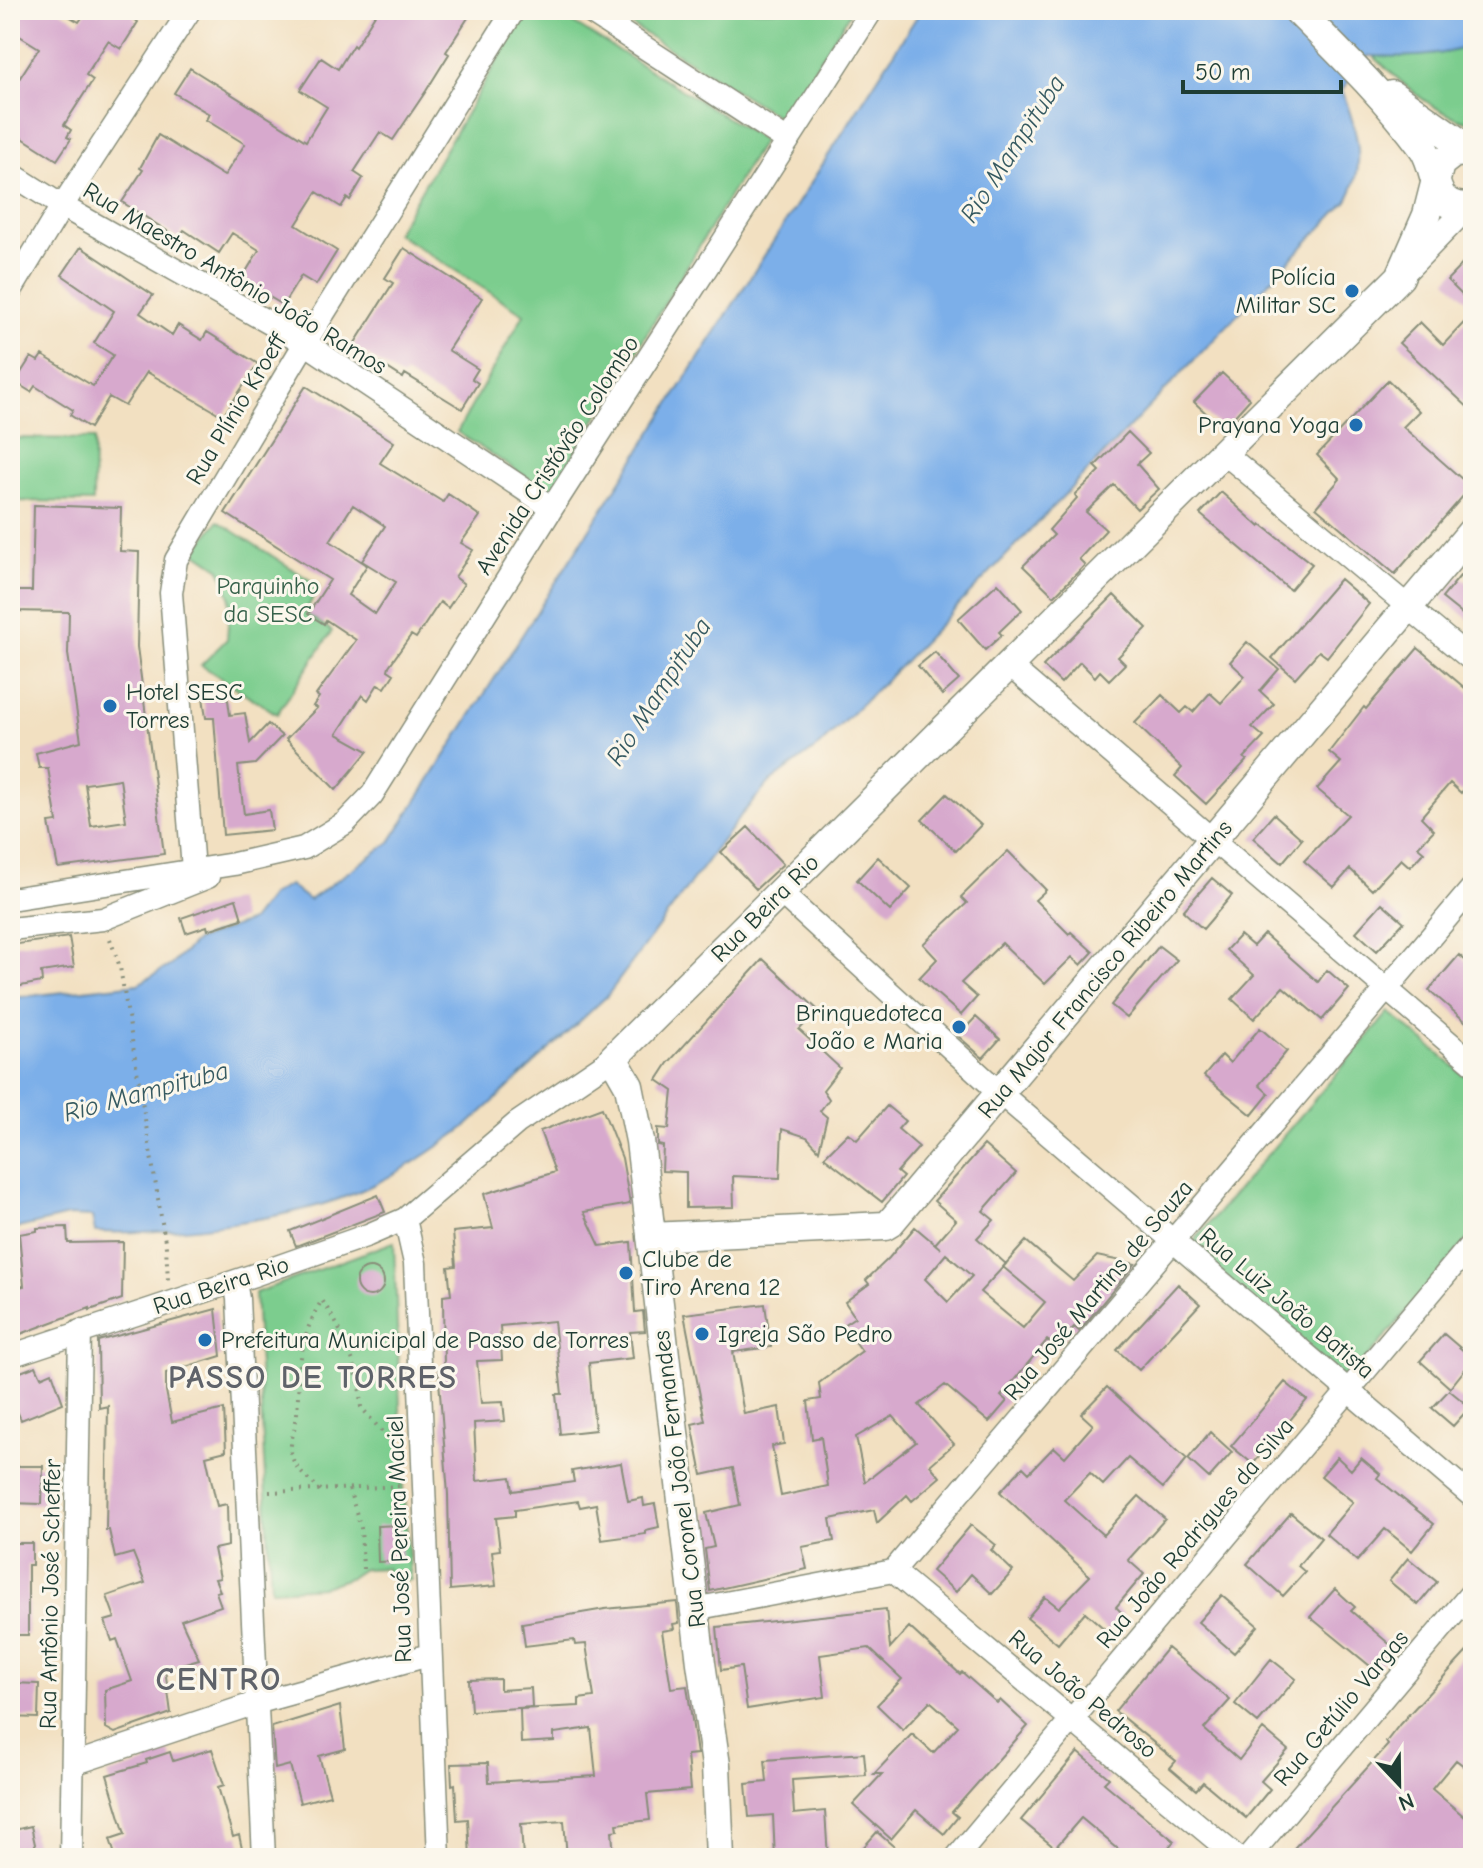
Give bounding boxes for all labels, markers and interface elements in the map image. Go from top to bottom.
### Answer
scale bar [1183,44,1341,94]
text: 50 m [1195,58,1251,86]
water label: Rio Mampituba [954,70,1072,228]
street label: Rua Maestro Antônio João Ramos [78,176,392,380]
place label: Polícia Militar SC [1236,263,1336,319]
marker: Polícia Militar SC [1343,282,1361,300]
street label: Rua Plínio Kroeff [180,327,293,490]
street label: Avenida Cristóvão Colombo [469,330,645,580]
place label: Prayana Yoga [1198,411,1340,439]
marker: Prayana Yoga [1347,416,1365,434]
park label: Parquinho da SESC [217,572,319,628]
water label: Rio Mampituba [600,613,718,771]
place label: Hotel SESC Torres [126,678,243,734]
marker: Hotel SESC Torres [101,697,119,715]
street label: Rua Major Francisco Ribeiro Martins [972,814,1238,1124]
street label: Rua Beira Rio [705,848,825,968]
place label: Brinquedoteca João e Maria [796,999,943,1055]
marker: Brinquedoteca João e Maria [950,1018,968,1036]
water label: Rio Mampituba [60,1056,232,1128]
street label: Rua José Martins de Souza [998,1174,1198,1406]
street label: Rua Luiz João Batista [1194,1222,1380,1384]
place label: Clube de Tiro Arena 12 [642,1245,781,1301]
street label: Rua Beira Rio [150,1250,292,1320]
marker: Clube de Tiro Arena 12 [617,1264,635,1282]
place label: Igreja São Pedro [718,1320,893,1348]
marker: Igreja São Pedro [693,1325,711,1343]
place label: Prefeitura Municipal de Passo de Torres [221,1326,629,1354]
street label: Rua Coronel João Fernandes [647,1329,711,1629]
marker: Prefeitura Municipal de Passo de Torres [196,1331,214,1349]
district label: PASSO DE TORRES [168,1359,458,1396]
street label: Rua João Rodrigues da Silva [1090,1412,1300,1654]
street label: Rua José Pereira Maciel [381,1415,417,1663]
street label: Rua Antônio José Scheffer [34,1458,66,1729]
street label: Rua João Pedroso [1003,1624,1163,1764]
street label: Rua Getúlio Vargas [1268,1624,1414,1791]
district label: CENTRO [156,1661,282,1698]
north arrow [1359,1744,1439,1824]
text: N [1395,1787,1418,1816]

